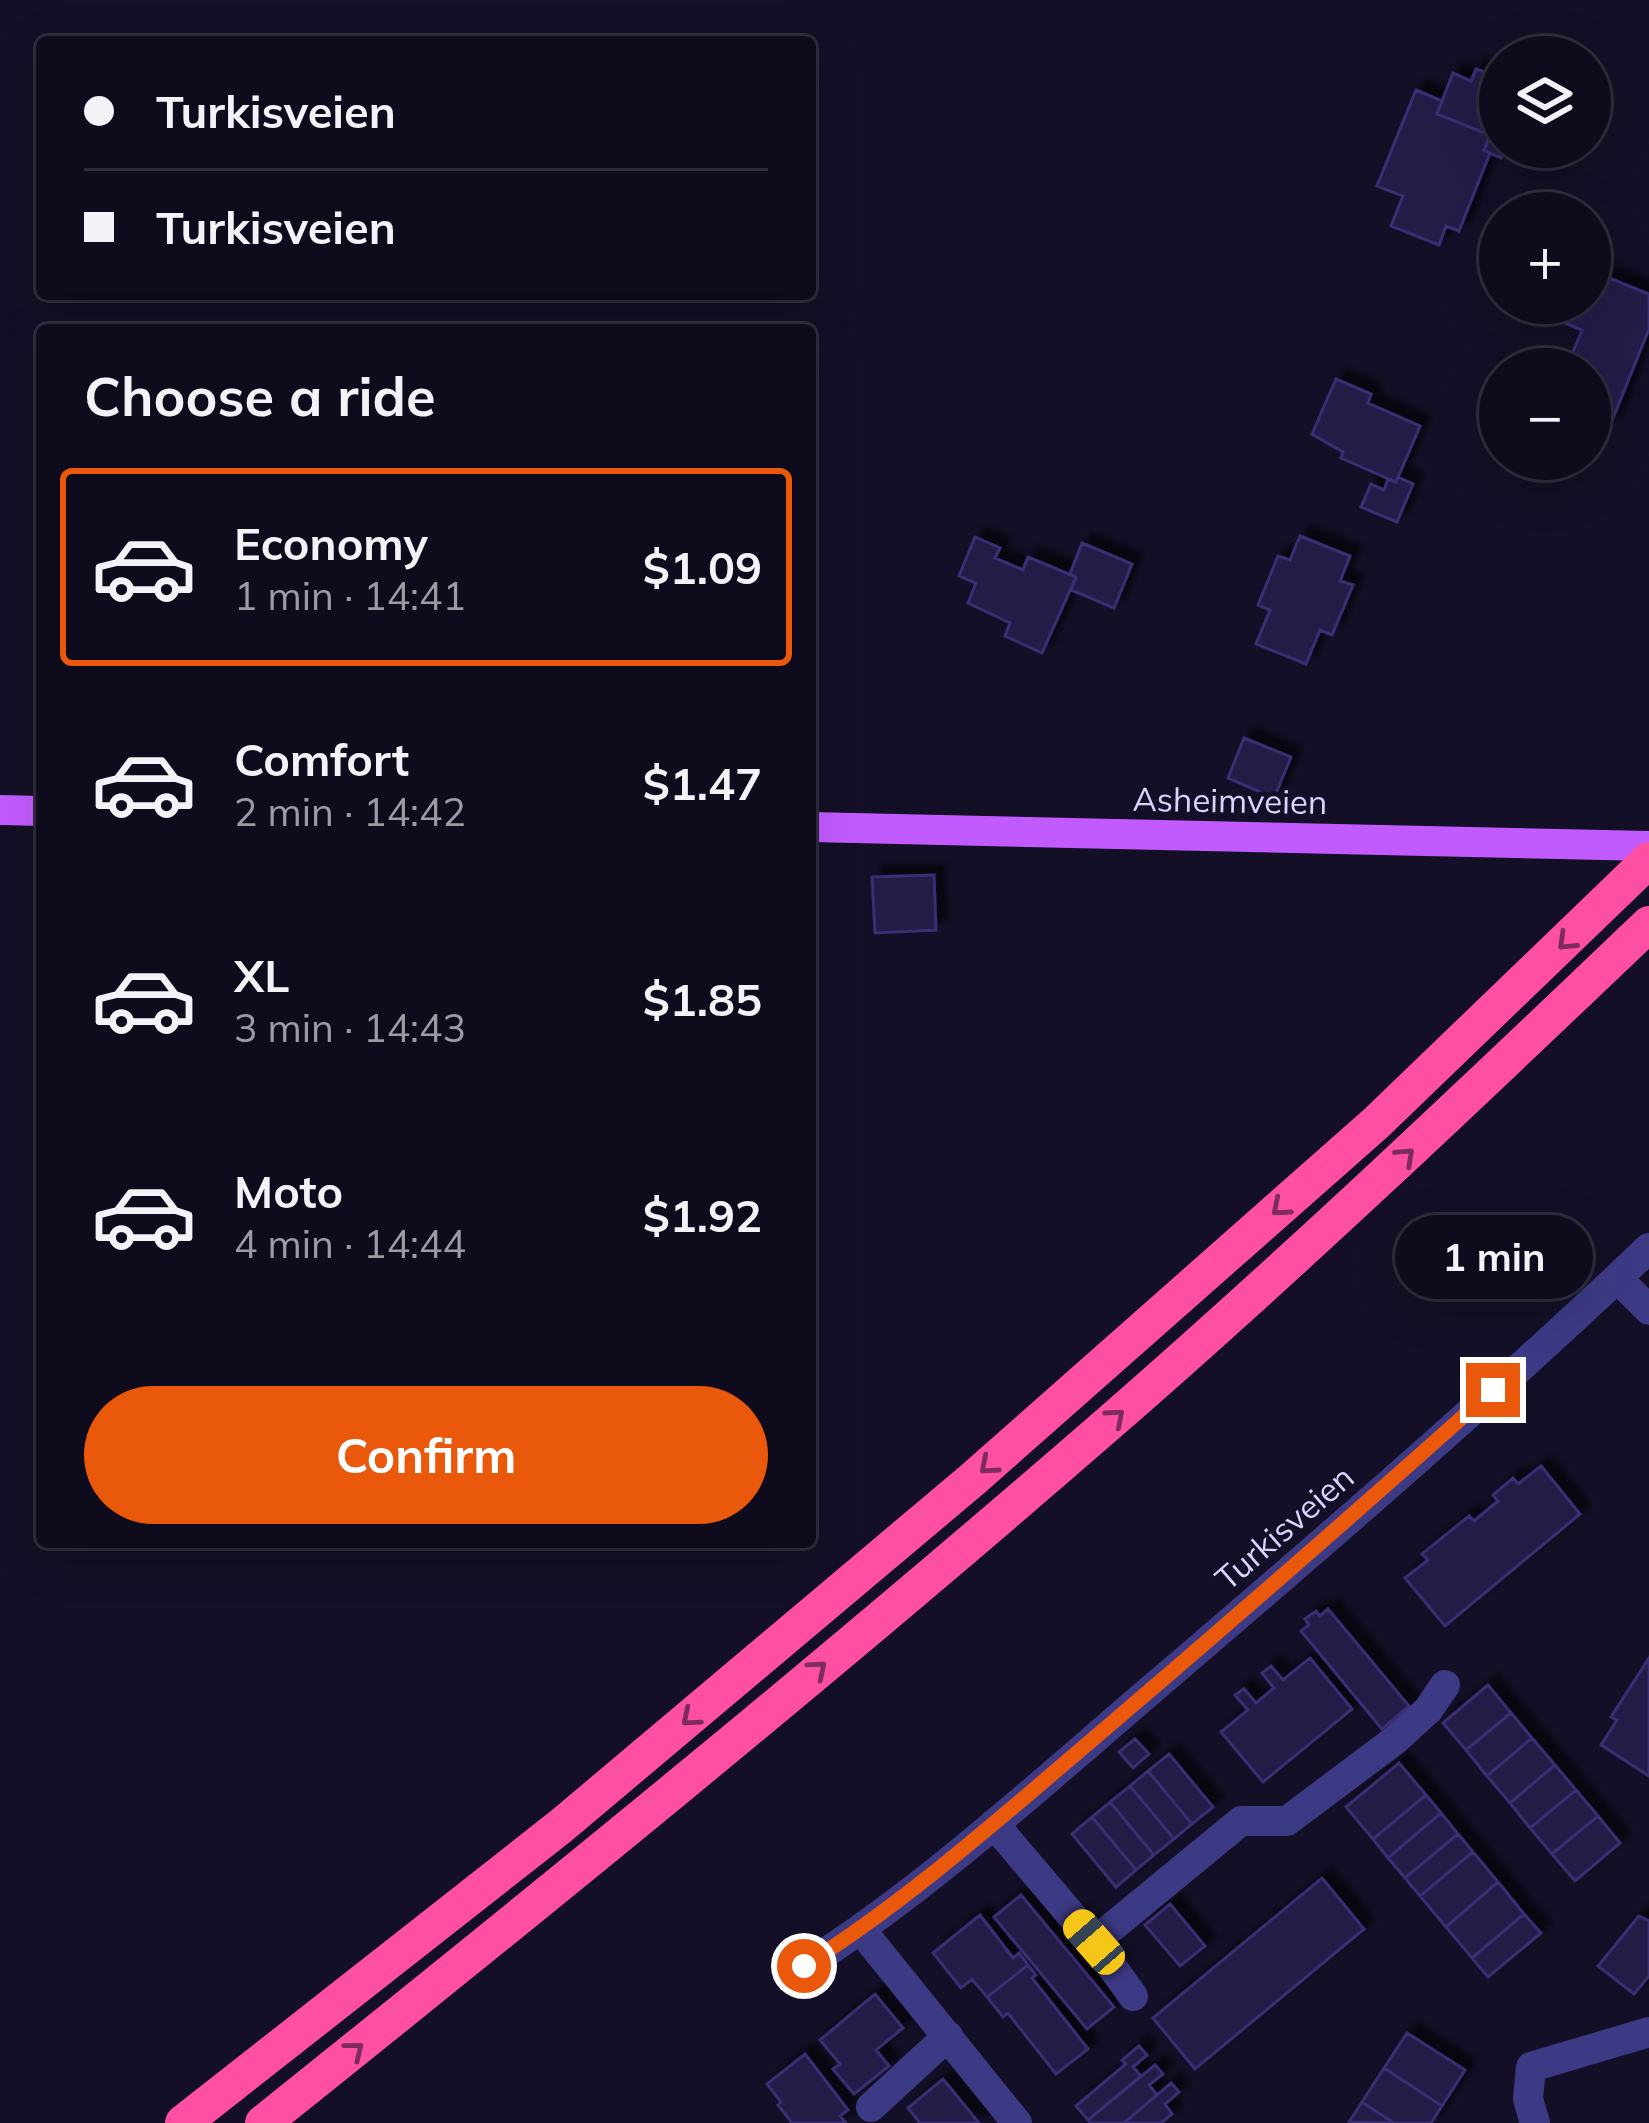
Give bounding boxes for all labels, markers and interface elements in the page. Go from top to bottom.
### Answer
map controls [1479,36,1611,480]
button: layers [1479,36,1611,168]
text: Turkisveien [156,83,396,139]
button: + [1479,192,1611,324]
text: Turkisveien [156,199,396,255]
button: − [1479,348,1611,480]
text: Choose a ride [84,362,436,430]
icon: car [90,513,198,621]
text: Economy [234,515,428,571]
text: $1.09 [643,539,762,595]
text: 1 min · 14:41 [234,571,466,620]
icon: car [90,729,198,837]
text: Comfort [234,731,409,787]
text: $1.47 [643,755,762,811]
street label: Asheimveien [1132,778,1328,822]
text: 2 min · 14:42 [234,787,466,836]
one-way arrow [1558,928,1580,950]
icon: car [90,945,198,1053]
text: XL [234,947,289,1003]
text: $1.85 [643,971,762,1027]
text: 3 min · 14:43 [234,1003,466,1052]
one-way arrow [1392,1149,1414,1171]
icon: car [90,1161,198,1269]
text: Moto [234,1163,343,1219]
text: $1.92 [643,1187,762,1243]
one-way arrow [1272,1194,1294,1215]
callout: 1 min [1394,1216,1592,1300]
text: 4 min · 14:44 [234,1219,466,1268]
text: 1 min [1443,1232,1545,1281]
route end [1466,1363,1520,1417]
button: Confirm [84,1386,768,1524]
one-way arrow [1102,1410,1123,1431]
one-way arrow [980,1452,1002,1473]
street label: Turkisveien [1206,1456,1362,1598]
one-way arrow [804,1662,826,1684]
one-way arrow [682,1703,704,1725]
car [1057,1903,1131,1981]
route start [777,1939,831,1993]
one-way arrow [341,2043,363,2064]

